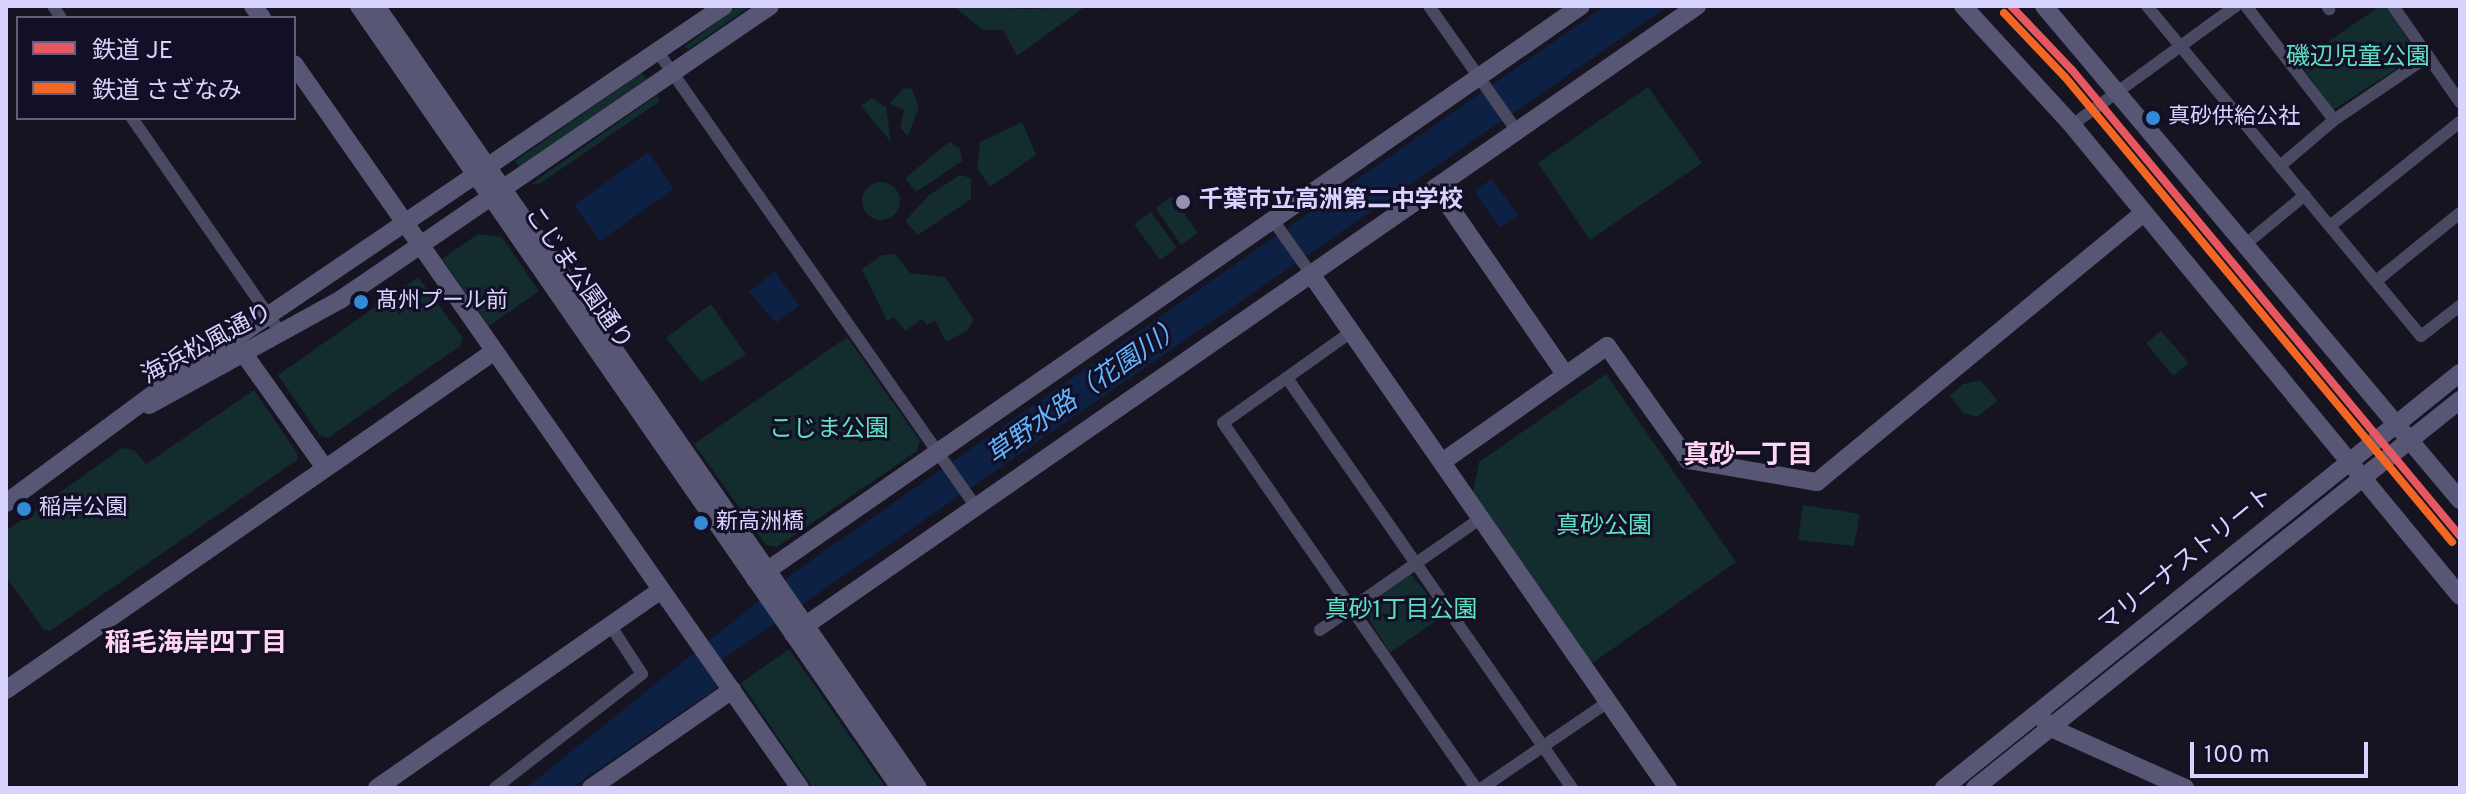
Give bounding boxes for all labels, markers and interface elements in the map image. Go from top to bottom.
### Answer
legend [16,16,296,120]
text: 鉄道 JE [92,37,173,67]
park label: 磯辺児童公園 [2286,45,2430,73]
text: 鉄道 さざなみ [92,77,242,107]
place label: 真砂供給公社 [2168,105,2300,131]
marker: 真砂供給公社 [2145,110,2161,126]
place label: 千葉市立高洲第二中学校 [1199,188,1463,216]
marker: 千葉市立高洲第二中学校 [1174,193,1192,211]
street label: こじま公園通り [517,202,637,356]
place label: 髙州プール前 [376,289,508,315]
marker: 髙州プール前 [353,294,369,310]
street label: 海浜松風通り [138,298,278,392]
water label: 草野水路（花園川） [981,312,1191,472]
park label: こじま公園 [769,417,889,445]
district label: 真砂一丁目 [1683,441,1813,473]
street label: マリーナストリート [2094,482,2280,640]
place label: 稲岸公園 [39,496,127,522]
marker: 稲岸公園 [16,501,32,517]
place label: 新高洲橋 [716,510,804,536]
park label: 真砂公園 [1556,514,1652,542]
marker: 新高洲橋 [693,515,709,531]
park label: 真砂1丁目公園 [1325,598,1477,626]
district label: 稲毛海岸四丁目 [105,629,287,661]
scale bar [2194,726,2372,776]
text: 100 m [2204,741,2270,771]

